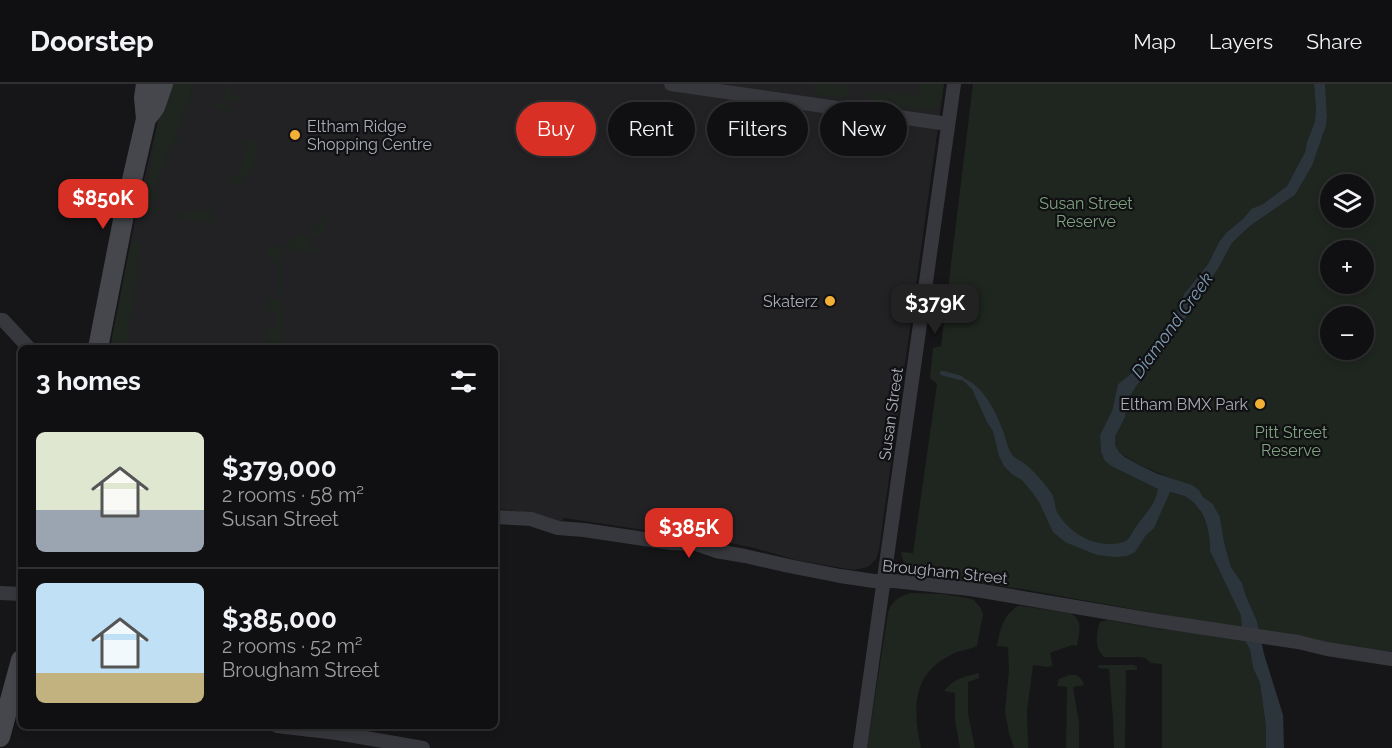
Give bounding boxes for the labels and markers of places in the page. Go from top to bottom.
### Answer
place label: Eltham Ridge Shopping Centre [307,117,432,154]
marker: Eltham Ridge Shopping Centre [288,128,302,142]
pin: $850K [61,179,145,230]
pin: $379K [893,284,977,335]
place label: Skaterz [763,292,818,311]
marker: Skaterz [823,294,837,308]
place label: Eltham BMX Park [1120,395,1249,414]
marker: Eltham BMX Park [1253,397,1267,411]
pin: $385K [647,508,731,559]

